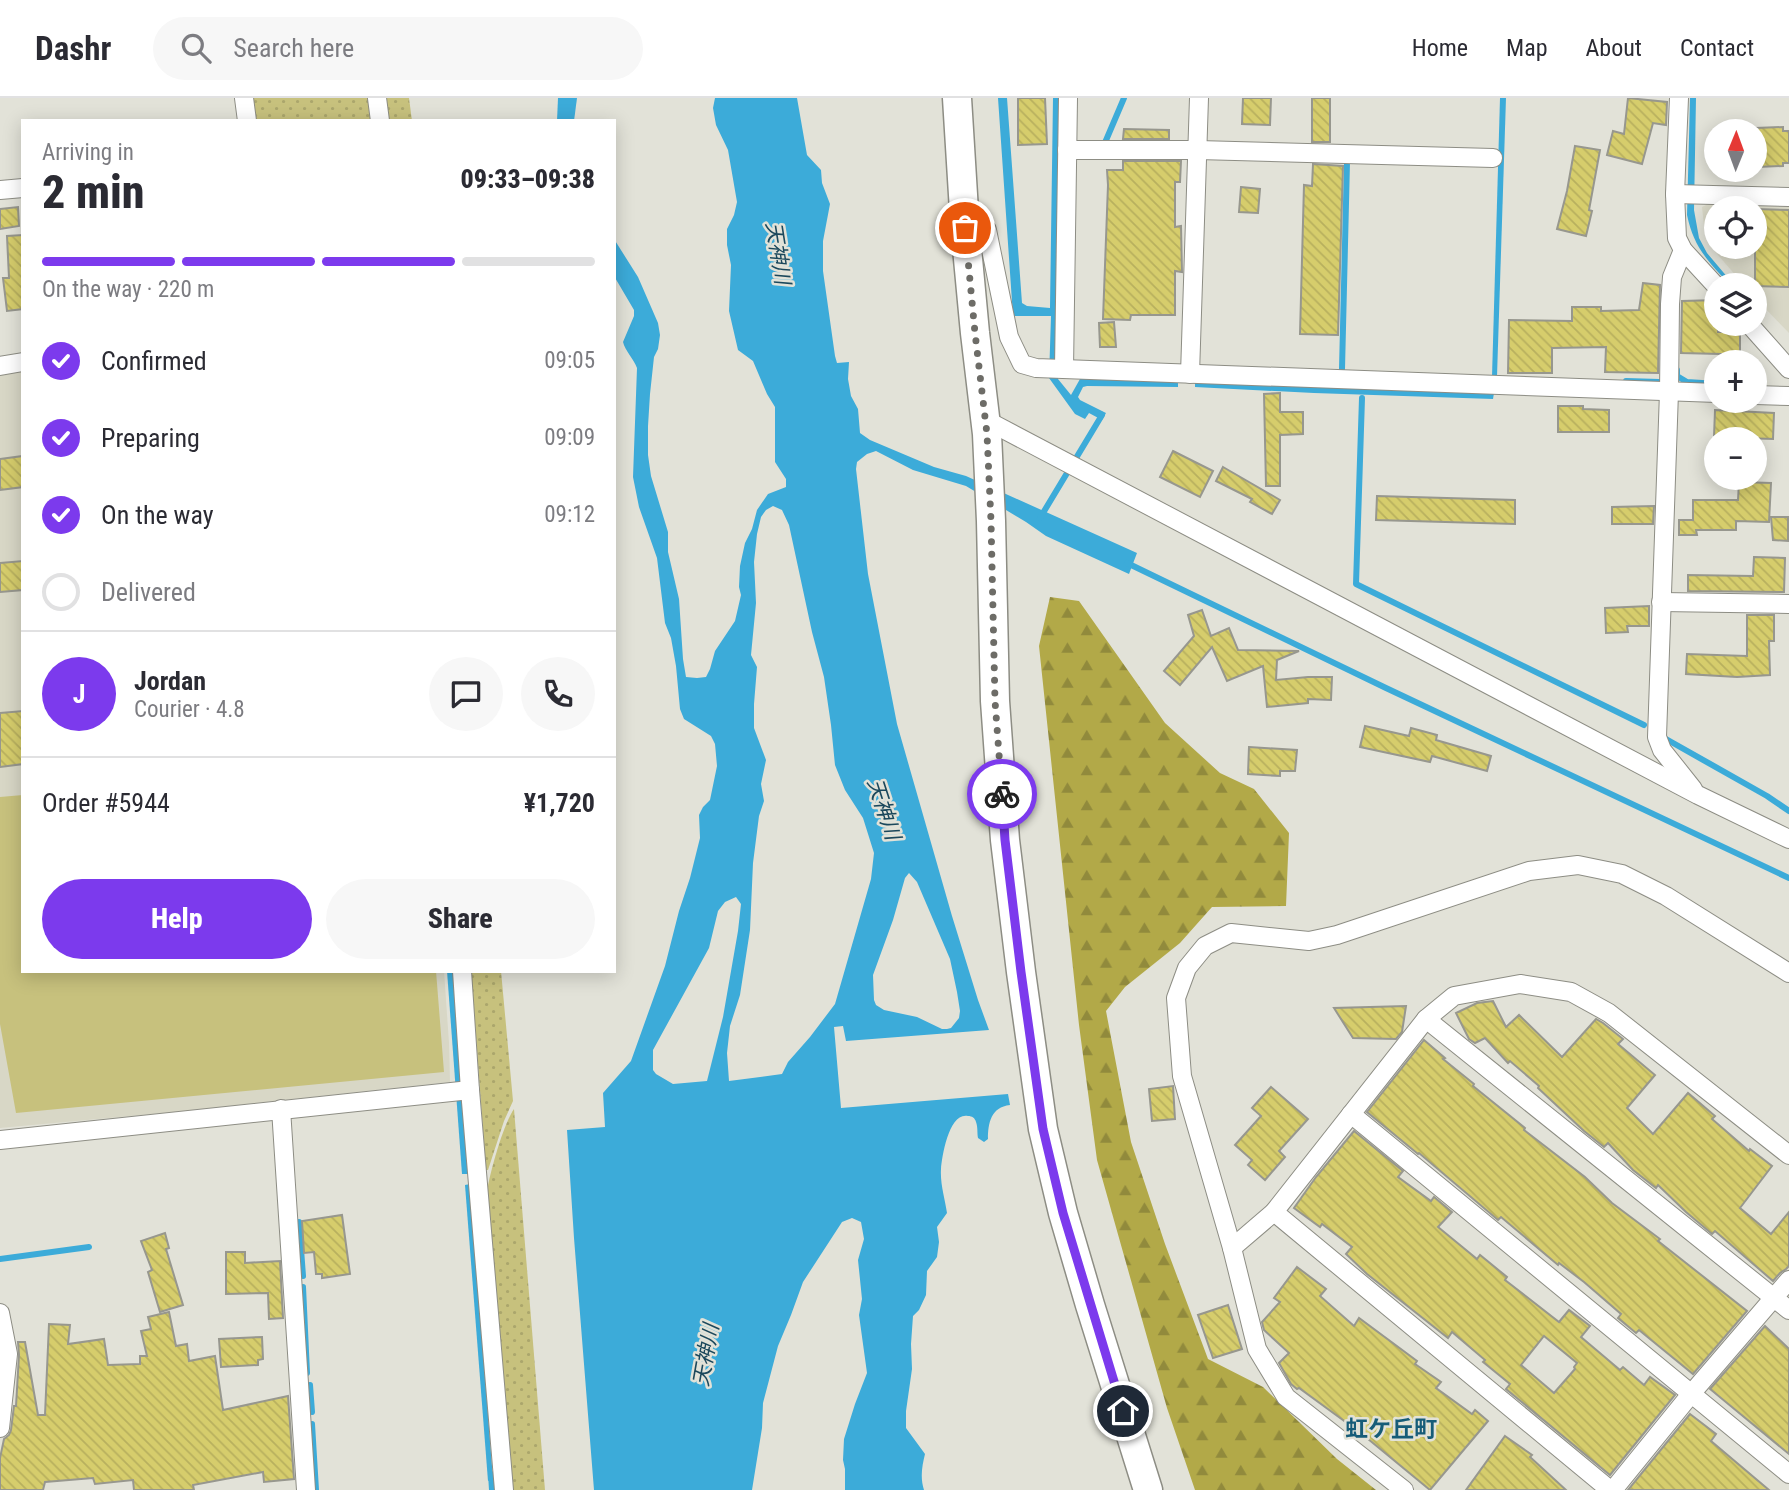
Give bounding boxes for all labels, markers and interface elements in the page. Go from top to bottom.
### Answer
search box [153,17,643,80]
text: Dashr [35,29,111,68]
icon: search [177,29,215,67]
text: Search here [233,33,354,63]
text: Home [1412,34,1468,62]
text: Map [1506,34,1548,62]
text: About [1586,34,1642,62]
text: Contact [1680,34,1754,62]
north arrow [1704,119,1768,182]
map controls [1704,119,1767,490]
text: Arriving in [42,139,134,166]
text: 09:33–09:38 [461,164,595,194]
text: 2 min [42,165,145,219]
button: locate [1704,196,1767,259]
pin [935,198,995,258]
icon: bag [946,209,984,247]
water label: 天神川 [761,220,795,288]
button: layers [1704,273,1767,336]
text: On the way · 220 m [42,276,214,303]
icon: check [42,342,80,380]
text: Confirmed [101,346,207,376]
text: 09:05 [544,347,595,374]
button: + [1704,350,1767,413]
icon: check [42,419,80,457]
text: Preparing [101,423,200,453]
text: 09:09 [544,424,595,451]
button: − [1704,427,1767,490]
icon: check [42,496,80,534]
text: On the way [101,500,214,530]
text: 09:12 [544,501,595,528]
text: Delivered [101,577,196,607]
button: chat [429,657,503,731]
button: phone [521,657,595,731]
text: Jordan [134,666,206,696]
text: J [73,679,85,709]
text: Courier · 4.8 [134,696,245,723]
courier [967,759,1037,829]
water label: 天神川 [863,775,906,845]
icon: bike [983,775,1021,813]
text: Order #5944 [42,788,170,818]
text: ¥1,720 [524,788,595,818]
button: Help [42,879,312,959]
button: Share [326,879,595,959]
water label: 天神川 [689,1320,724,1388]
pin [1093,1381,1153,1441]
icon: home [1104,1392,1142,1430]
district label: 虹ケ丘町 [1345,1416,1437,1443]

